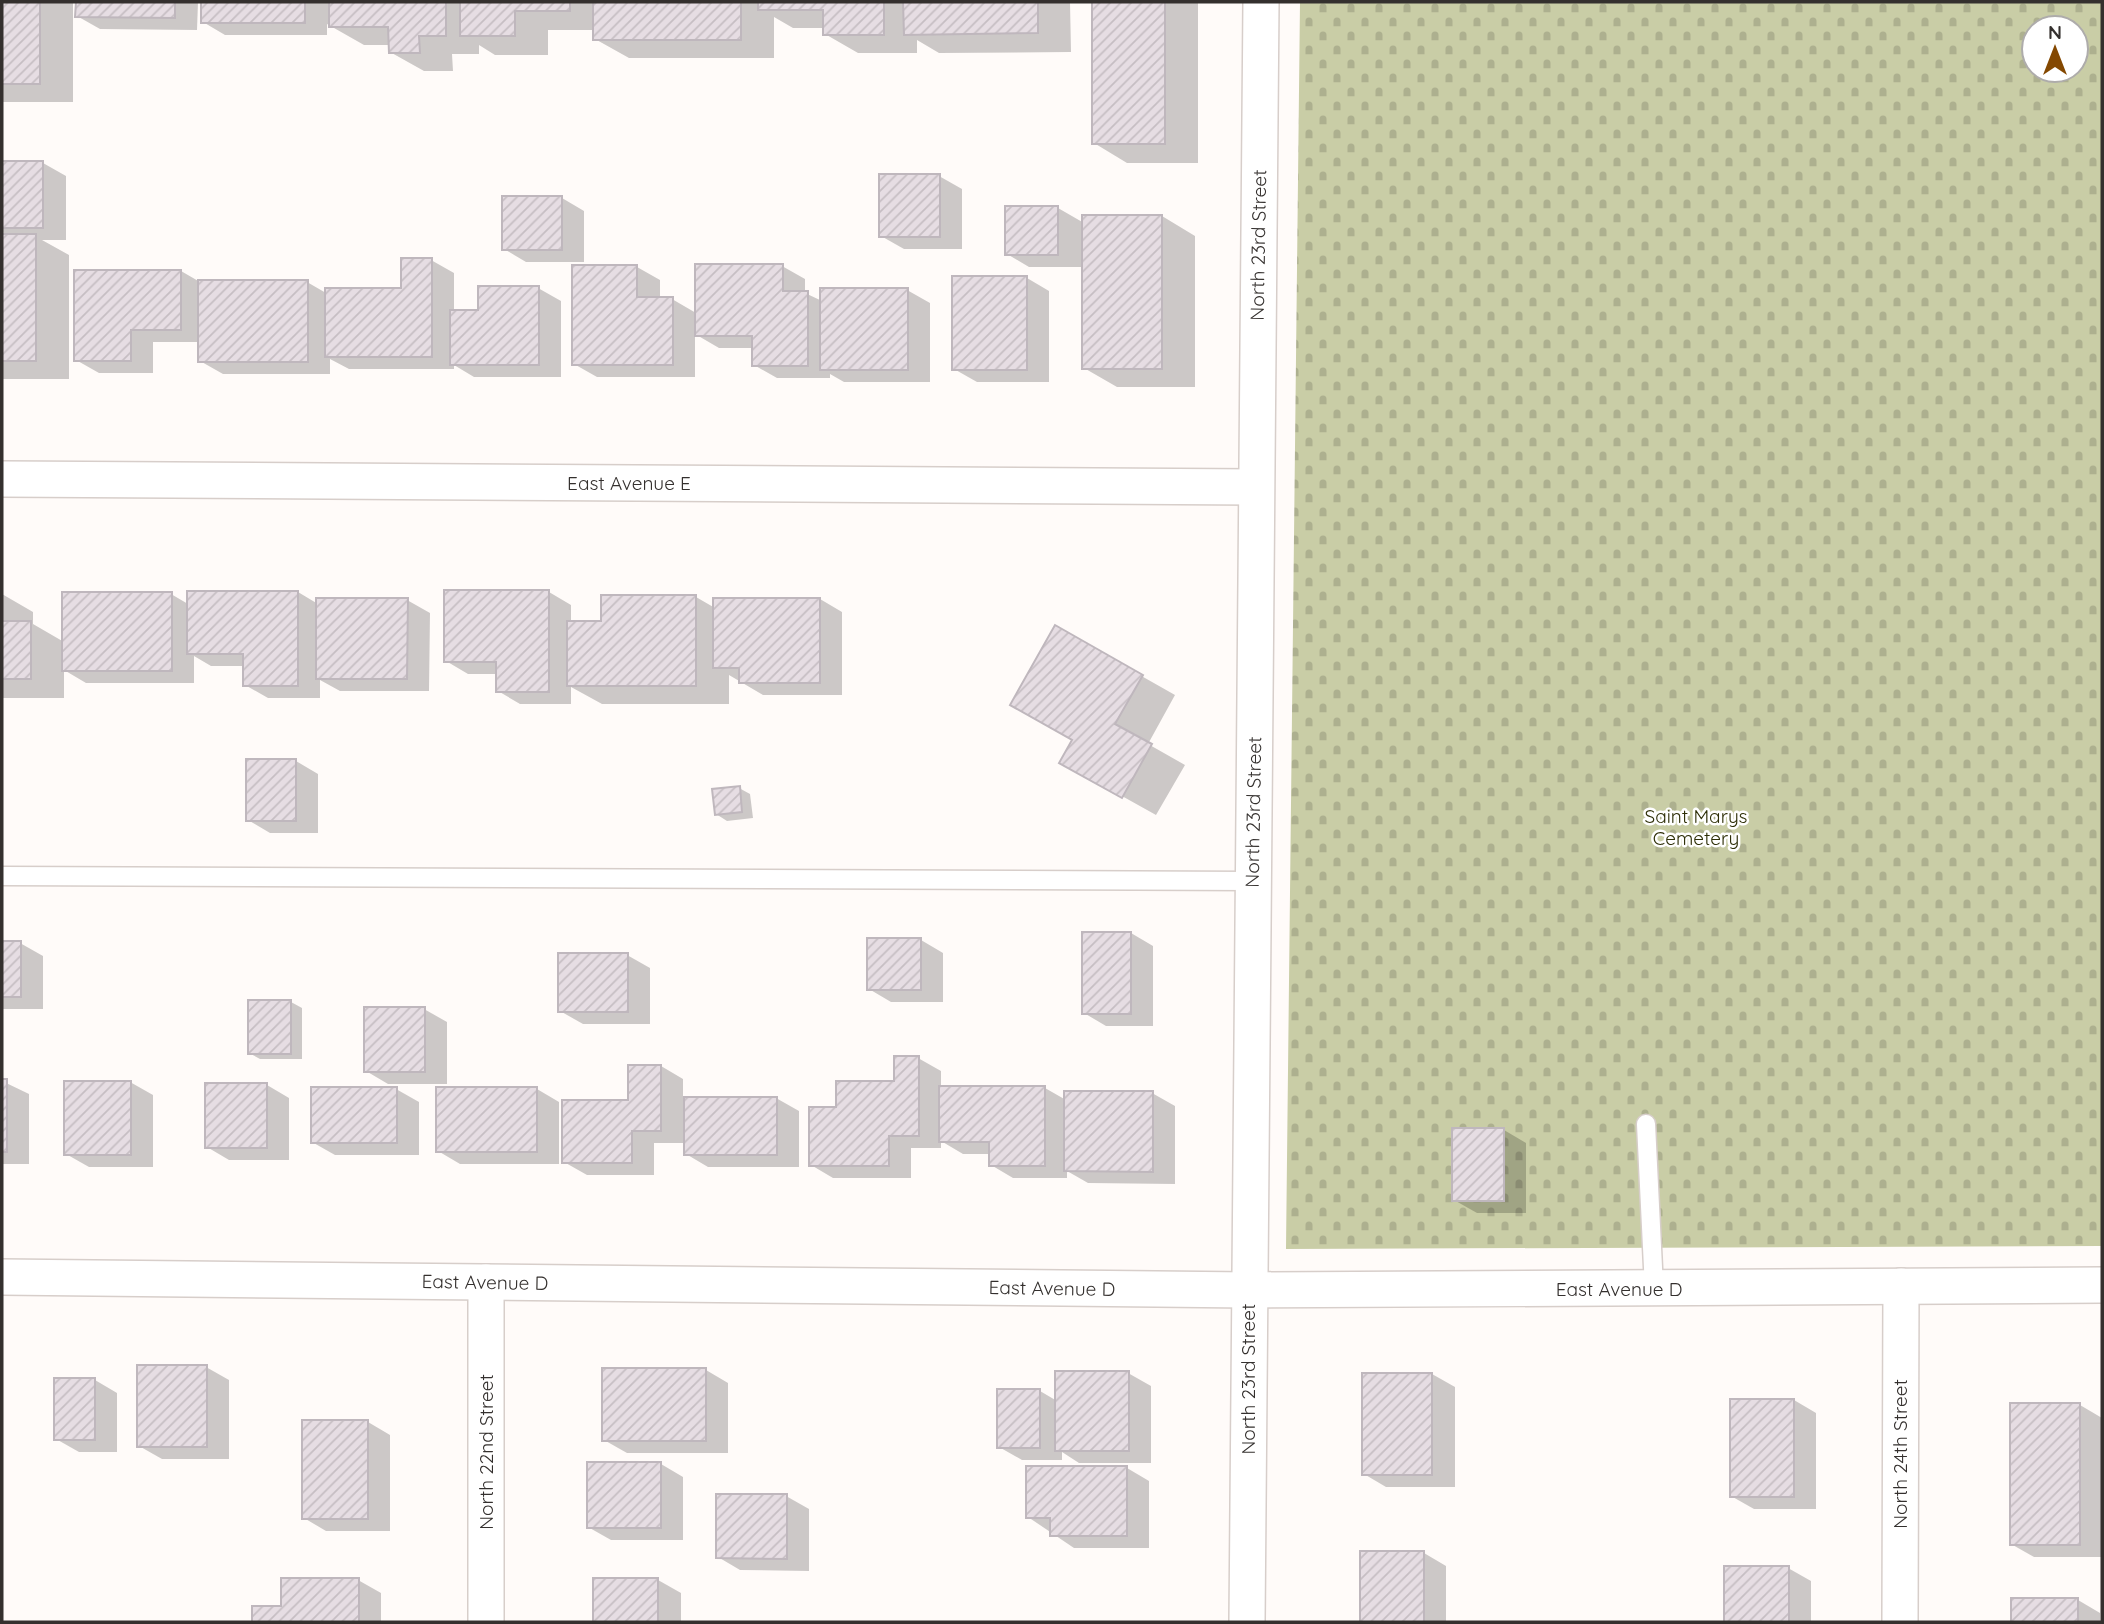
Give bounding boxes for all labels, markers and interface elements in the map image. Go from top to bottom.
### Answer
north arrow [2020,14,2090,84]
text: N [2048,20,2062,44]
street label: North 23rd Street [1245,169,1271,321]
street label: East Avenue E [567,471,691,495]
street label: North 23rd Street [1240,736,1266,888]
park label: Saint Marys Cemetery [1645,804,1748,850]
street label: East Avenue D [421,1269,549,1295]
street label: East Avenue D [988,1275,1116,1301]
street label: East Avenue D [1556,1277,1682,1301]
street label: North 23rd Street [1236,1303,1260,1455]
street label: North 22nd Street [474,1374,498,1530]
street label: North 24th Street [1888,1379,1912,1529]

